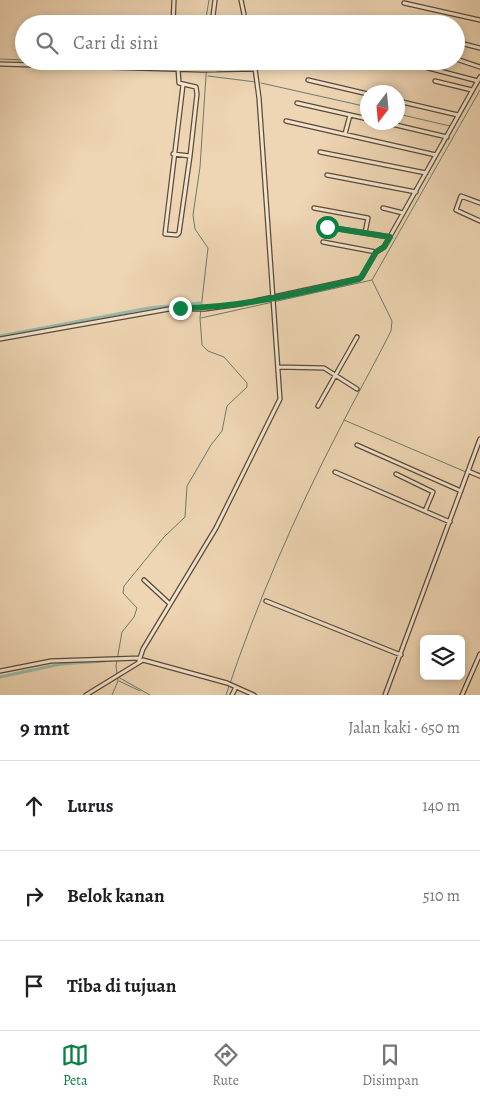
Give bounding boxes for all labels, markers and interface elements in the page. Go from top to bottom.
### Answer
search box [15,15,465,70]
icon: search [33,29,61,57]
text: Cari di sini [73,30,158,56]
north arrow [360,85,405,130]
route start [316,216,339,239]
route end [169,297,192,320]
map controls [420,635,465,680]
button: layers [420,635,465,680]
text: 9 mnt [20,714,70,742]
text: Jalan kaki · 650 m [348,717,460,739]
icon: ahead [20,792,48,820]
text: Lurus [67,793,113,819]
text: 140 m [422,795,460,817]
icon: right [20,882,48,910]
text: Belok kanan [67,883,165,909]
text: 510 m [423,885,460,907]
icon: arrive [20,972,48,1000]
text: Tiba di tujuan [67,973,176,999]
tab: Peta [61,1041,89,1090]
tab: Rute [212,1041,240,1090]
tab: Disimpan [362,1041,419,1090]

